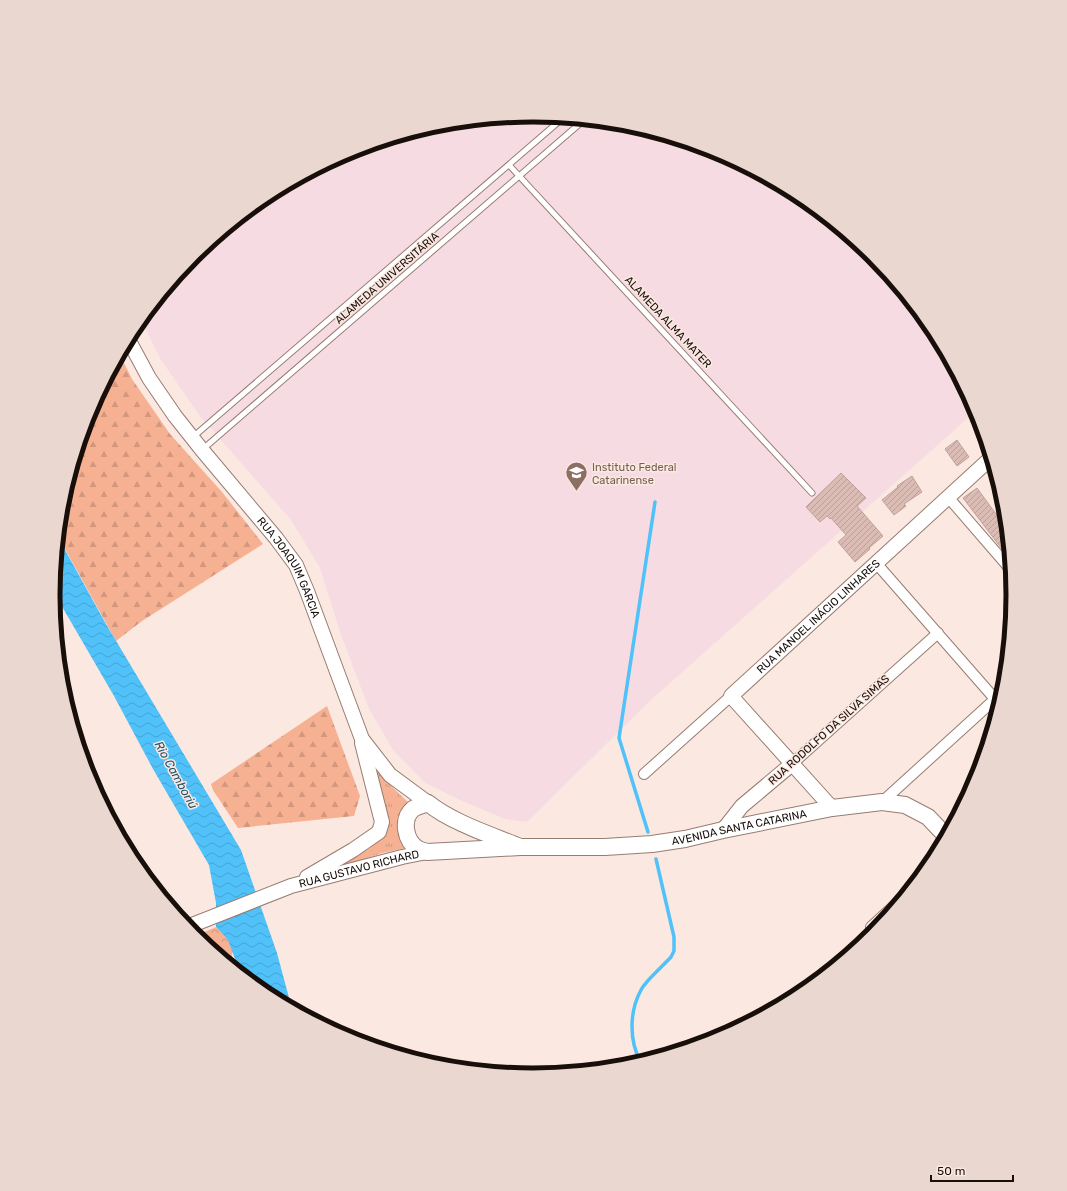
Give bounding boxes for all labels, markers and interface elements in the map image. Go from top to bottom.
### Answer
street label: ALAMEDA UNIVERSITÁRIA [332,229,442,327]
street label: ALAMEDA ALMA MATER [622,273,714,371]
school or university icon: Instituto Federal Catarinense [563,460,589,493]
place label: Instituto Federal Catarinense [592,461,676,487]
street label: RUA JOAQUIM GARCIA [255,514,323,620]
street label: RUA MANOEL INÁCIO LINHARES [754,556,883,676]
street label: RUA RODOLFO DA SILVA SIMAS [766,672,892,788]
water label: Rio Camboriú [152,739,200,811]
street label: AVENIDA SANTA CATARINA [671,807,808,847]
street label: RUA GUSTAVO RICHARD [297,847,420,890]
scale bar [931,1157,1013,1183]
text: 50 m [937,1164,965,1178]

